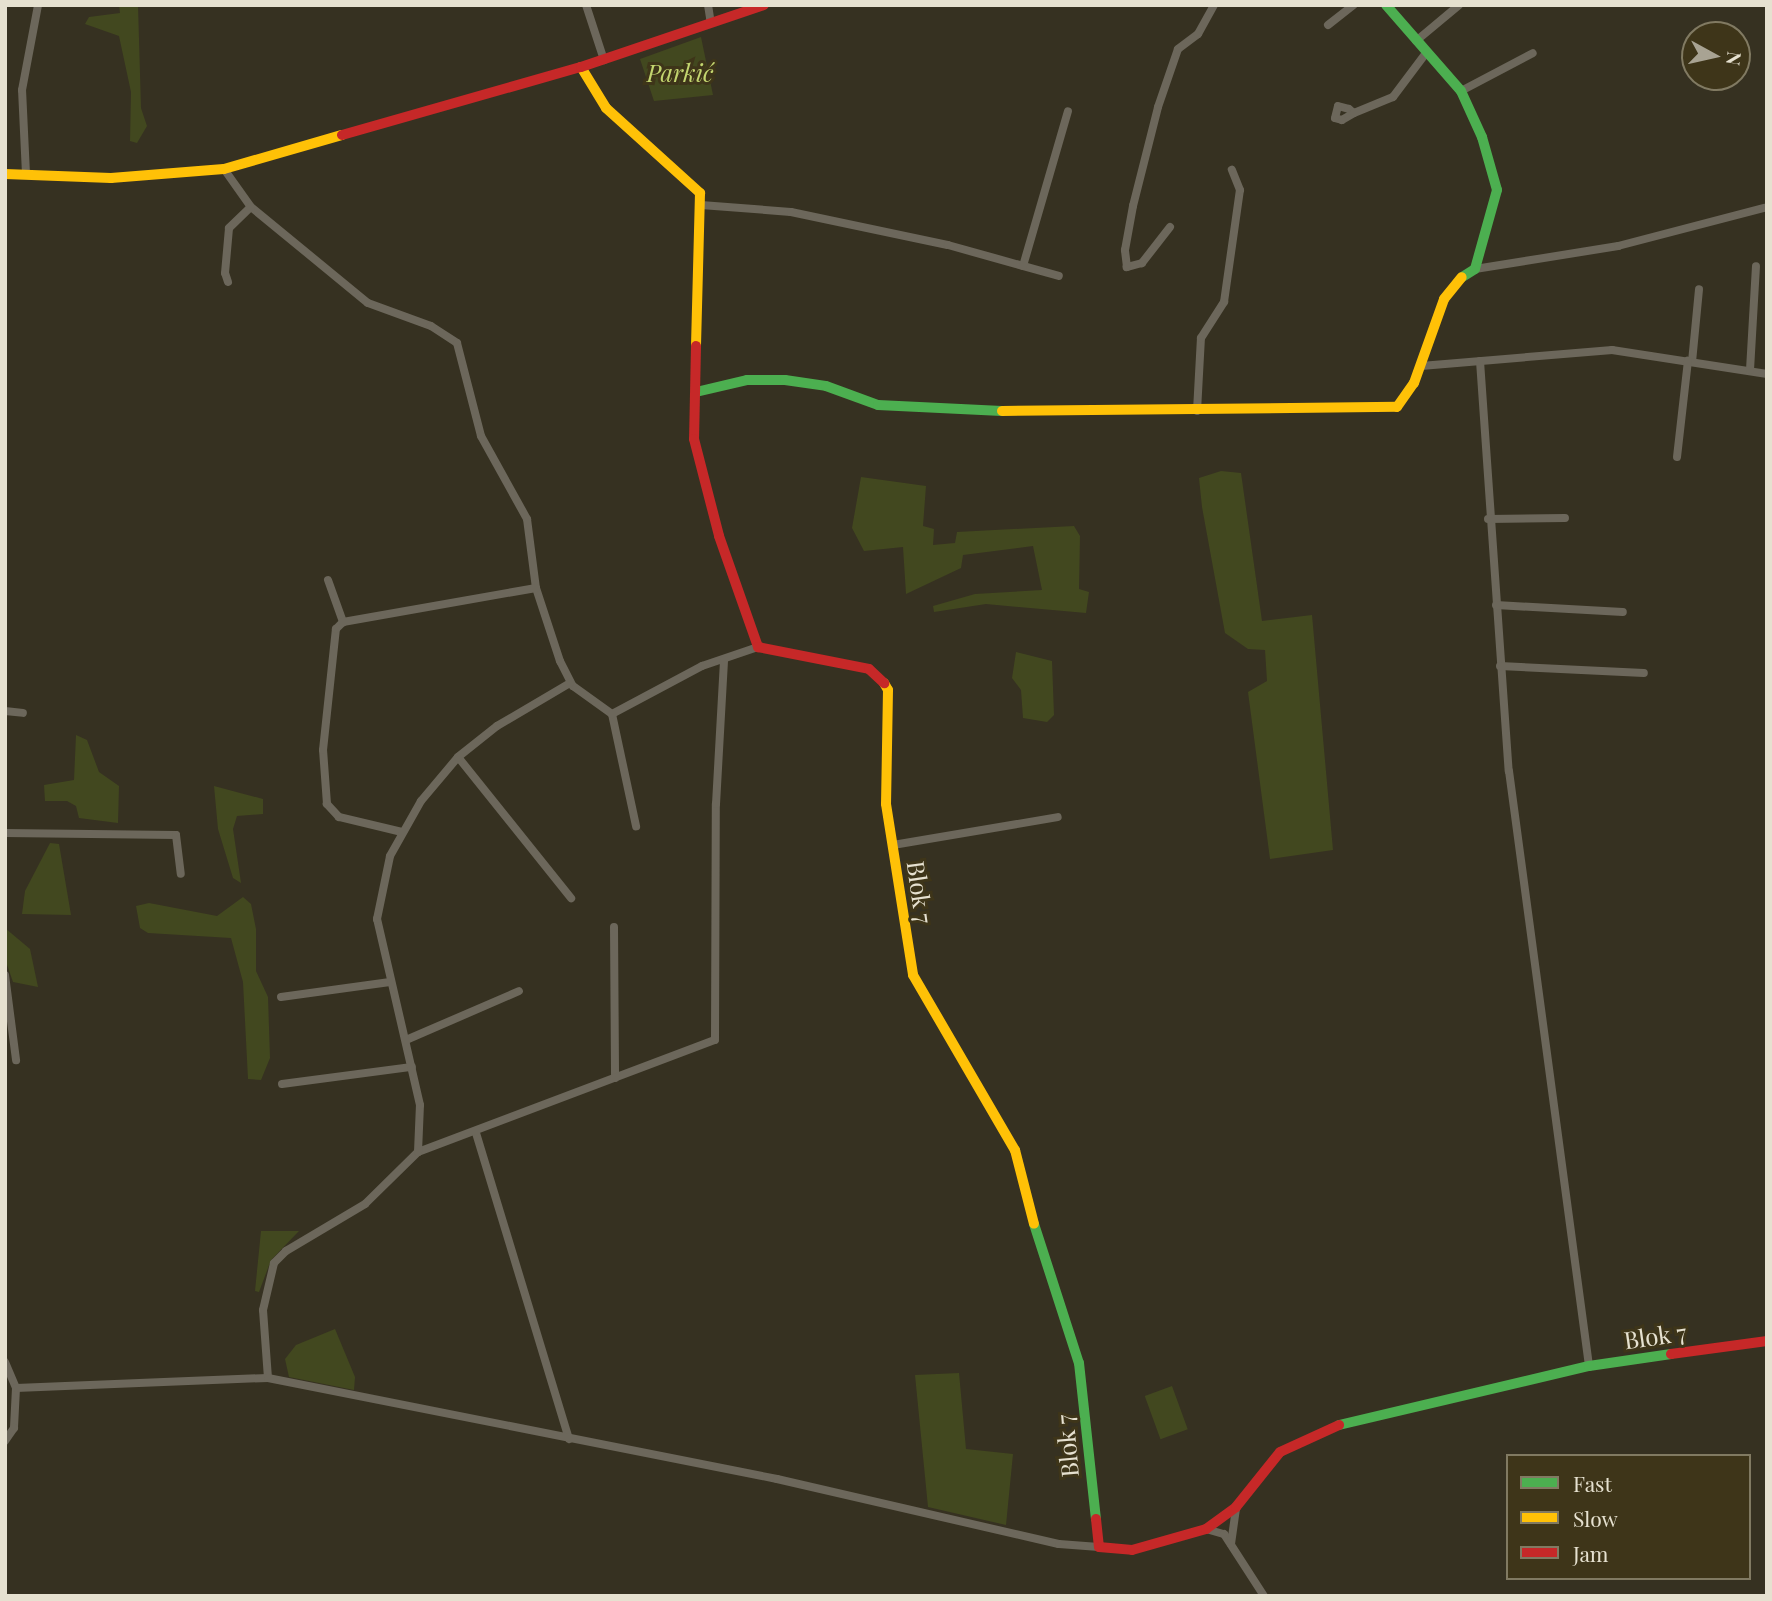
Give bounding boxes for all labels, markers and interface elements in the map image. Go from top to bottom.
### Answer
north arrow [1681,21,1751,91]
text: N [1721,50,1749,67]
park label: Parkić [647,59,713,87]
street label: Blok 7 [901,859,939,925]
street label: Blok 7 [1622,1317,1688,1355]
street label: Blok 7 [1050,1413,1084,1479]
legend [1506,1454,1751,1580]
text: Fast [1573,1469,1612,1497]
text: Slow [1573,1504,1618,1532]
text: Jam [1573,1539,1609,1567]

